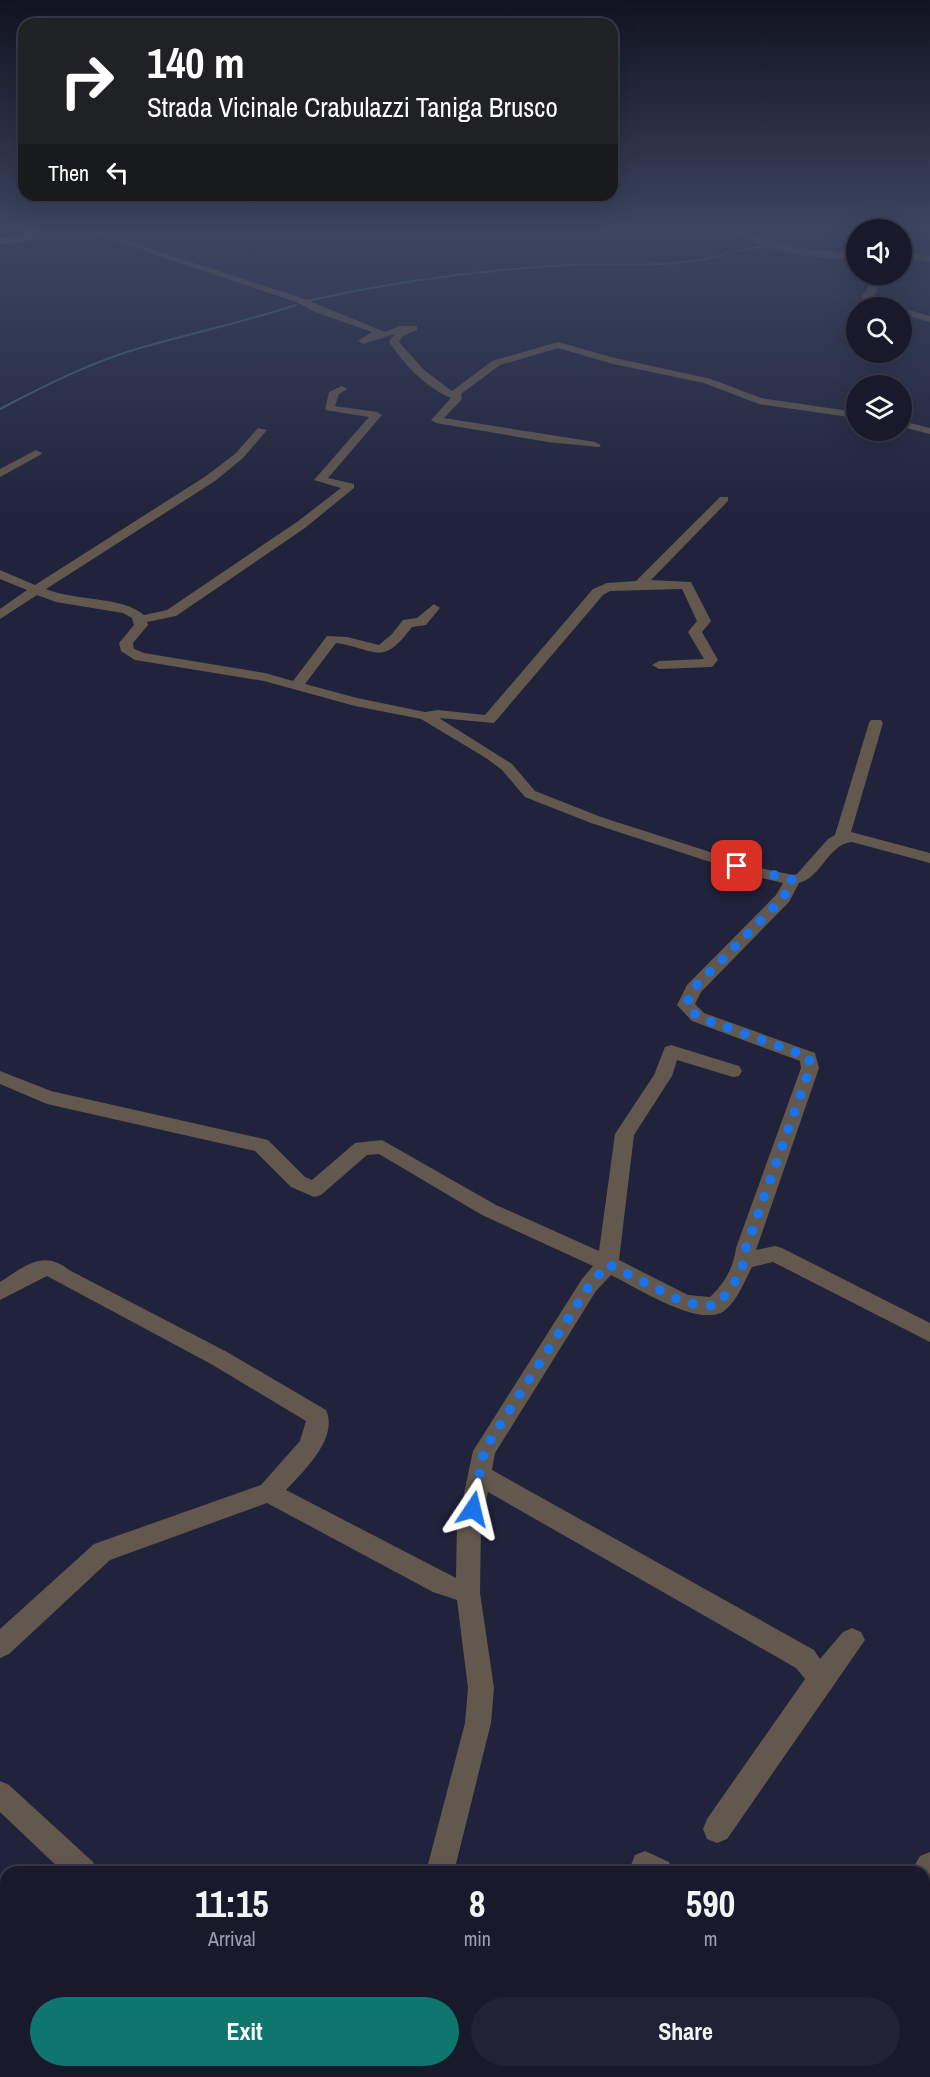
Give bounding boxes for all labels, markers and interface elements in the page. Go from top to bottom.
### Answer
text: 140 m [147,35,245,91]
icon: right [48,42,126,120]
text: Strada Vicinale Crabulazzi Taniga Brusco [147,89,558,125]
icon: left [101,156,134,189]
text: Then [48,158,89,188]
map controls [846,219,912,441]
button: sound [846,219,912,285]
button: search [846,297,912,363]
button: layers [846,375,912,441]
pin [711,840,762,891]
icon: arrive [720,849,753,882]
position arrow [441,1477,505,1541]
text: 11:15 [195,1880,269,1928]
text: 8 [469,1880,486,1928]
text: 590 [686,1880,735,1928]
text: Arrival [208,1925,256,1952]
text: min [464,1925,491,1952]
text: m [704,1925,717,1952]
button: Exit [30,1997,459,2066]
button: Share [471,1997,900,2066]

